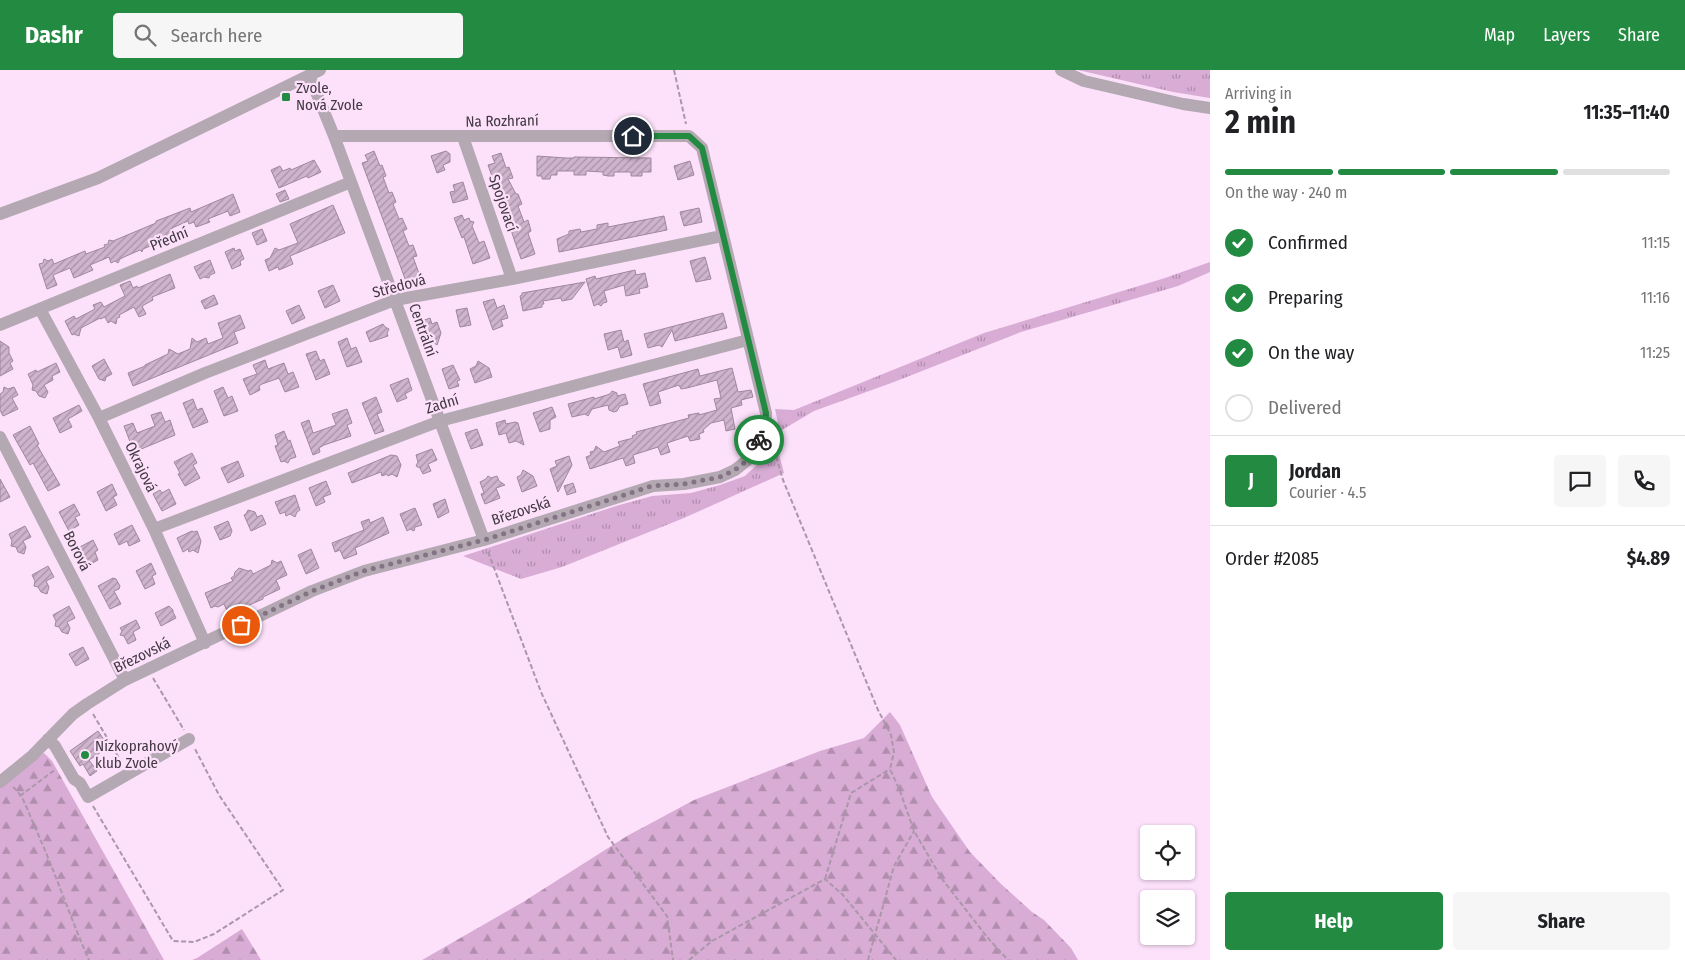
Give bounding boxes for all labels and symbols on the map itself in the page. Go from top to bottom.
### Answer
place label: Zvole, Nová Zvole [296,79,363,114]
marker: Zvole, Nová Zvole [280,91,292,103]
street label: Na Rozhraní [465,111,539,131]
pin [612,115,654,157]
street label: Spojovací [485,172,521,234]
street label: Přední [147,223,191,255]
street label: Středová [370,270,428,302]
street label: Centrální [405,301,441,359]
street label: Zadní [423,390,461,418]
courier [734,415,784,465]
street label: Okrajová [121,439,161,495]
street label: Březovská [489,493,553,529]
street label: Borová [59,528,95,574]
pin [220,604,262,646]
street label: Březovská [111,634,173,676]
place label: Nízkoprahový klub Zvole [95,737,178,772]
marker: Nízkoprahový klub Zvole [79,749,91,761]

